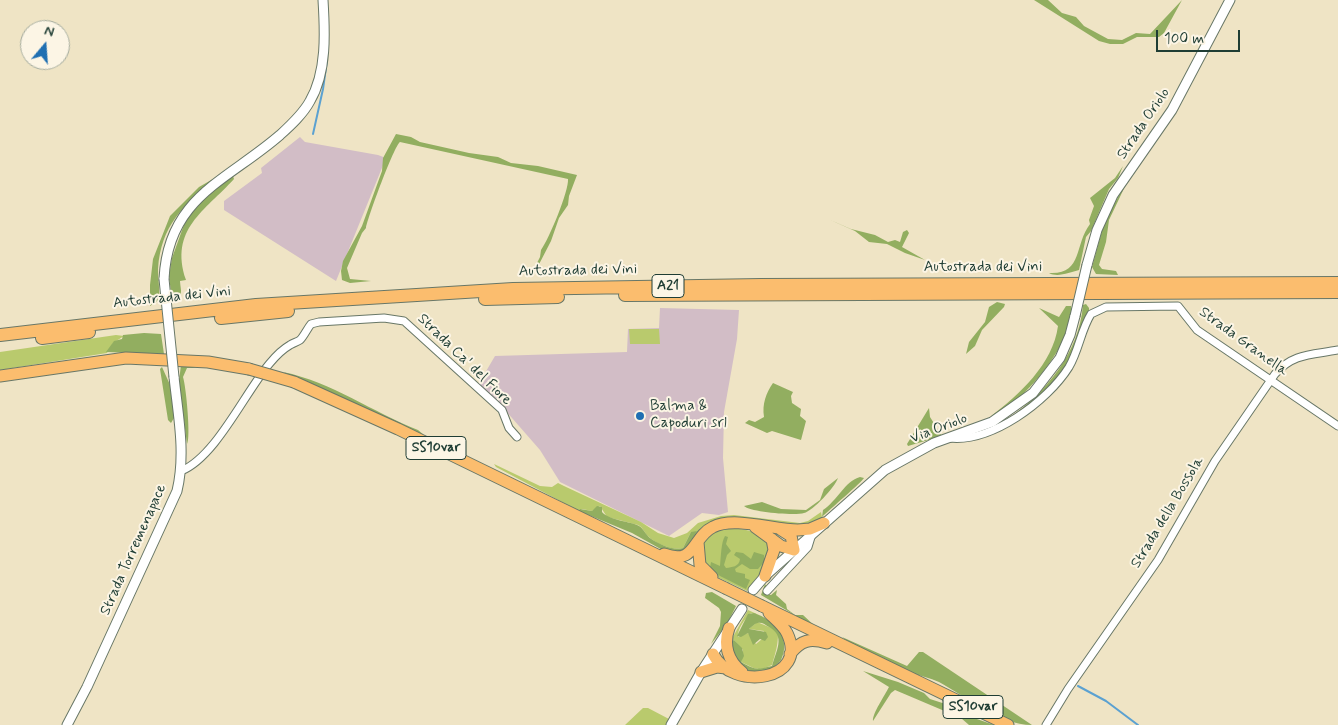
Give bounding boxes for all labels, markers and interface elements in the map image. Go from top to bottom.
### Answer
north arrow [20,20,70,70]
scale bar [1158,20,1242,52]
text: N [42,22,57,42]
text: 100 m [1164,29,1204,49]
street label: Strada Oriolo [1114,85,1174,163]
street label: Autostrada dei Vini [924,259,1042,277]
street label: Autostrada dei Vini [519,261,637,281]
road number: A21 [652,274,684,298]
street label: Autostrada dei Vini [112,283,232,313]
street label: Strada Granella [1195,304,1291,380]
street label: Strada Ca' del Fiore [413,310,515,410]
place label: Balma & Capoduri srl [650,398,727,433]
marker: Balma & Capoduri srl [634,410,646,422]
street label: Via Oriolo [908,410,970,448]
road number: SS10var [406,436,466,459]
street label: Strada della Bossola [1128,454,1208,572]
street label: Strada Torremenapace [97,482,171,618]
road number: SS10var [943,696,1003,719]

